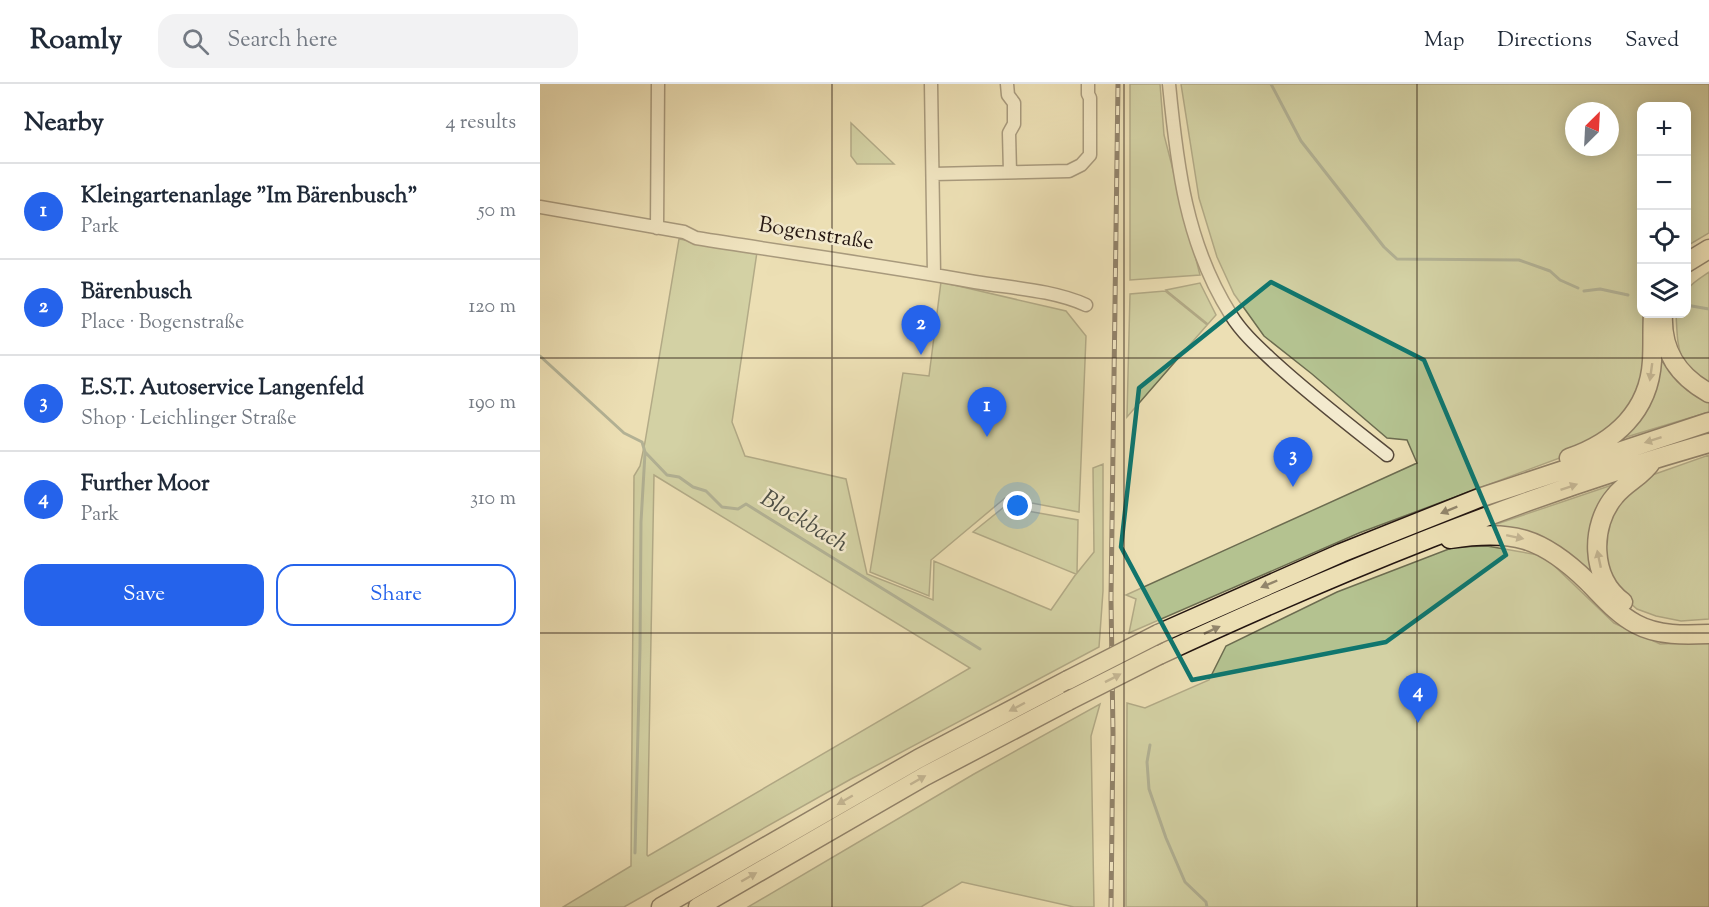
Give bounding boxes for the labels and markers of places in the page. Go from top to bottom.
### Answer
pin: 2 [902,306,940,355]
pin: 1 [968,388,1006,437]
pin: 3 [1274,438,1312,487]
pin: 4 [1398,674,1438,723]

